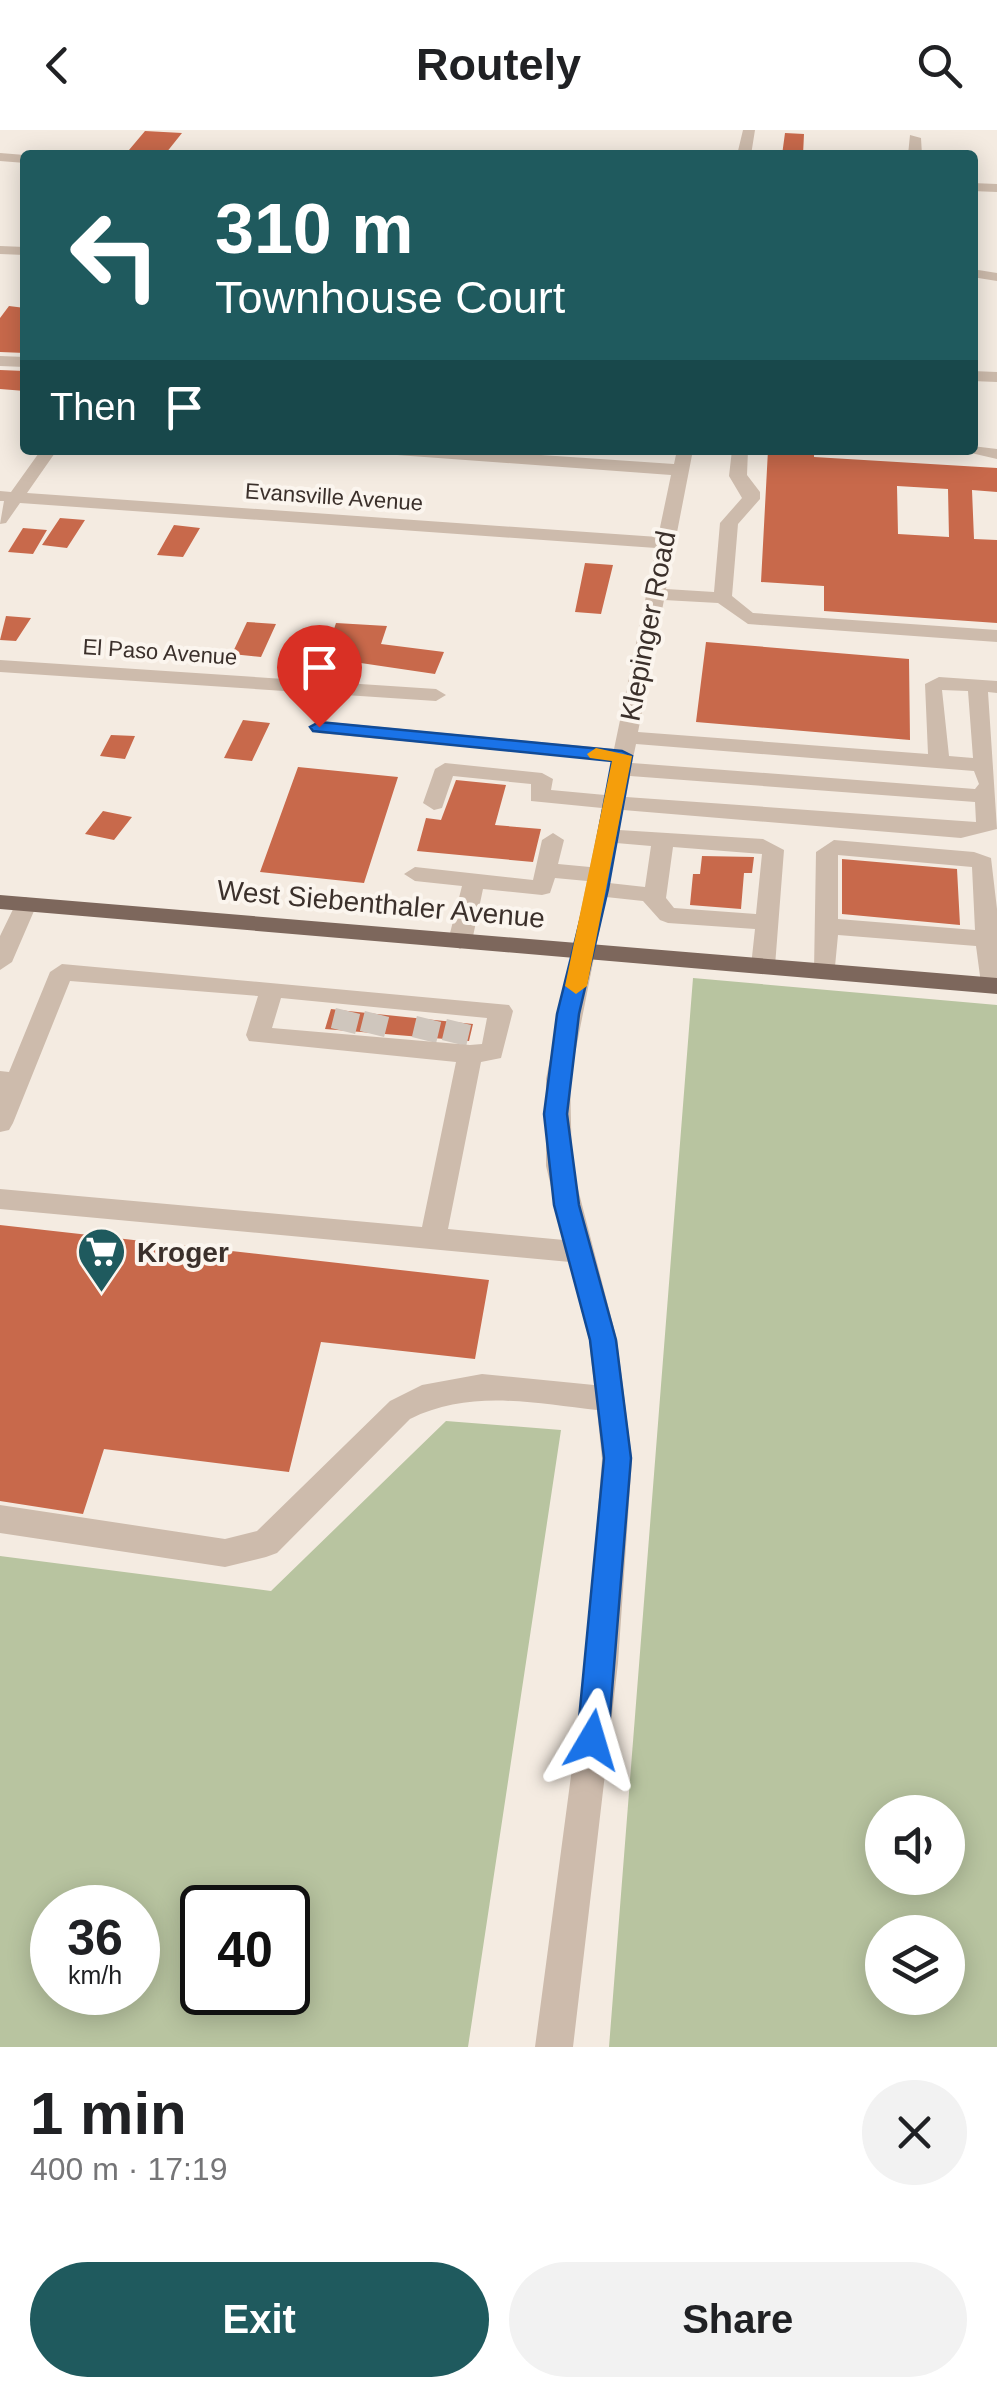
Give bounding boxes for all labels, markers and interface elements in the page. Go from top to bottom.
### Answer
icon: back [30,38,85,93]
icon: search [912,38,967,93]
text: Routely [416,39,581,90]
icon: left [50,190,180,320]
text: 310 m [215,190,413,268]
text: Townhouse Court [215,272,565,323]
icon: arrive [157,380,212,435]
text: Then [50,386,137,428]
street label: Evansville Avenue [244,478,424,516]
street label: Klepinger Road [614,528,682,724]
pin [277,625,362,728]
street label: El Paso Avenue [82,634,238,670]
icon: arrive [292,640,347,695]
street label: West Siebenthaler Avenue [216,874,546,934]
supermarket icon: Kroger [76,1226,128,1294]
place label: Kroger [137,1237,229,1268]
position arrow [540,1688,644,1792]
map controls [865,1795,965,2015]
button: sound [865,1795,965,1895]
speed limit sign: 40 [180,1885,310,2015]
text: 36 [67,1910,123,1966]
button: layers [865,1915,965,2015]
text: km/h [68,1961,122,1989]
text: 1 min [30,2080,187,2147]
button: close [862,2080,967,2185]
text: 400 m · 17:19 [30,2151,227,2187]
button: Exit [30,2262,489,2377]
button: Share [509,2262,967,2377]

